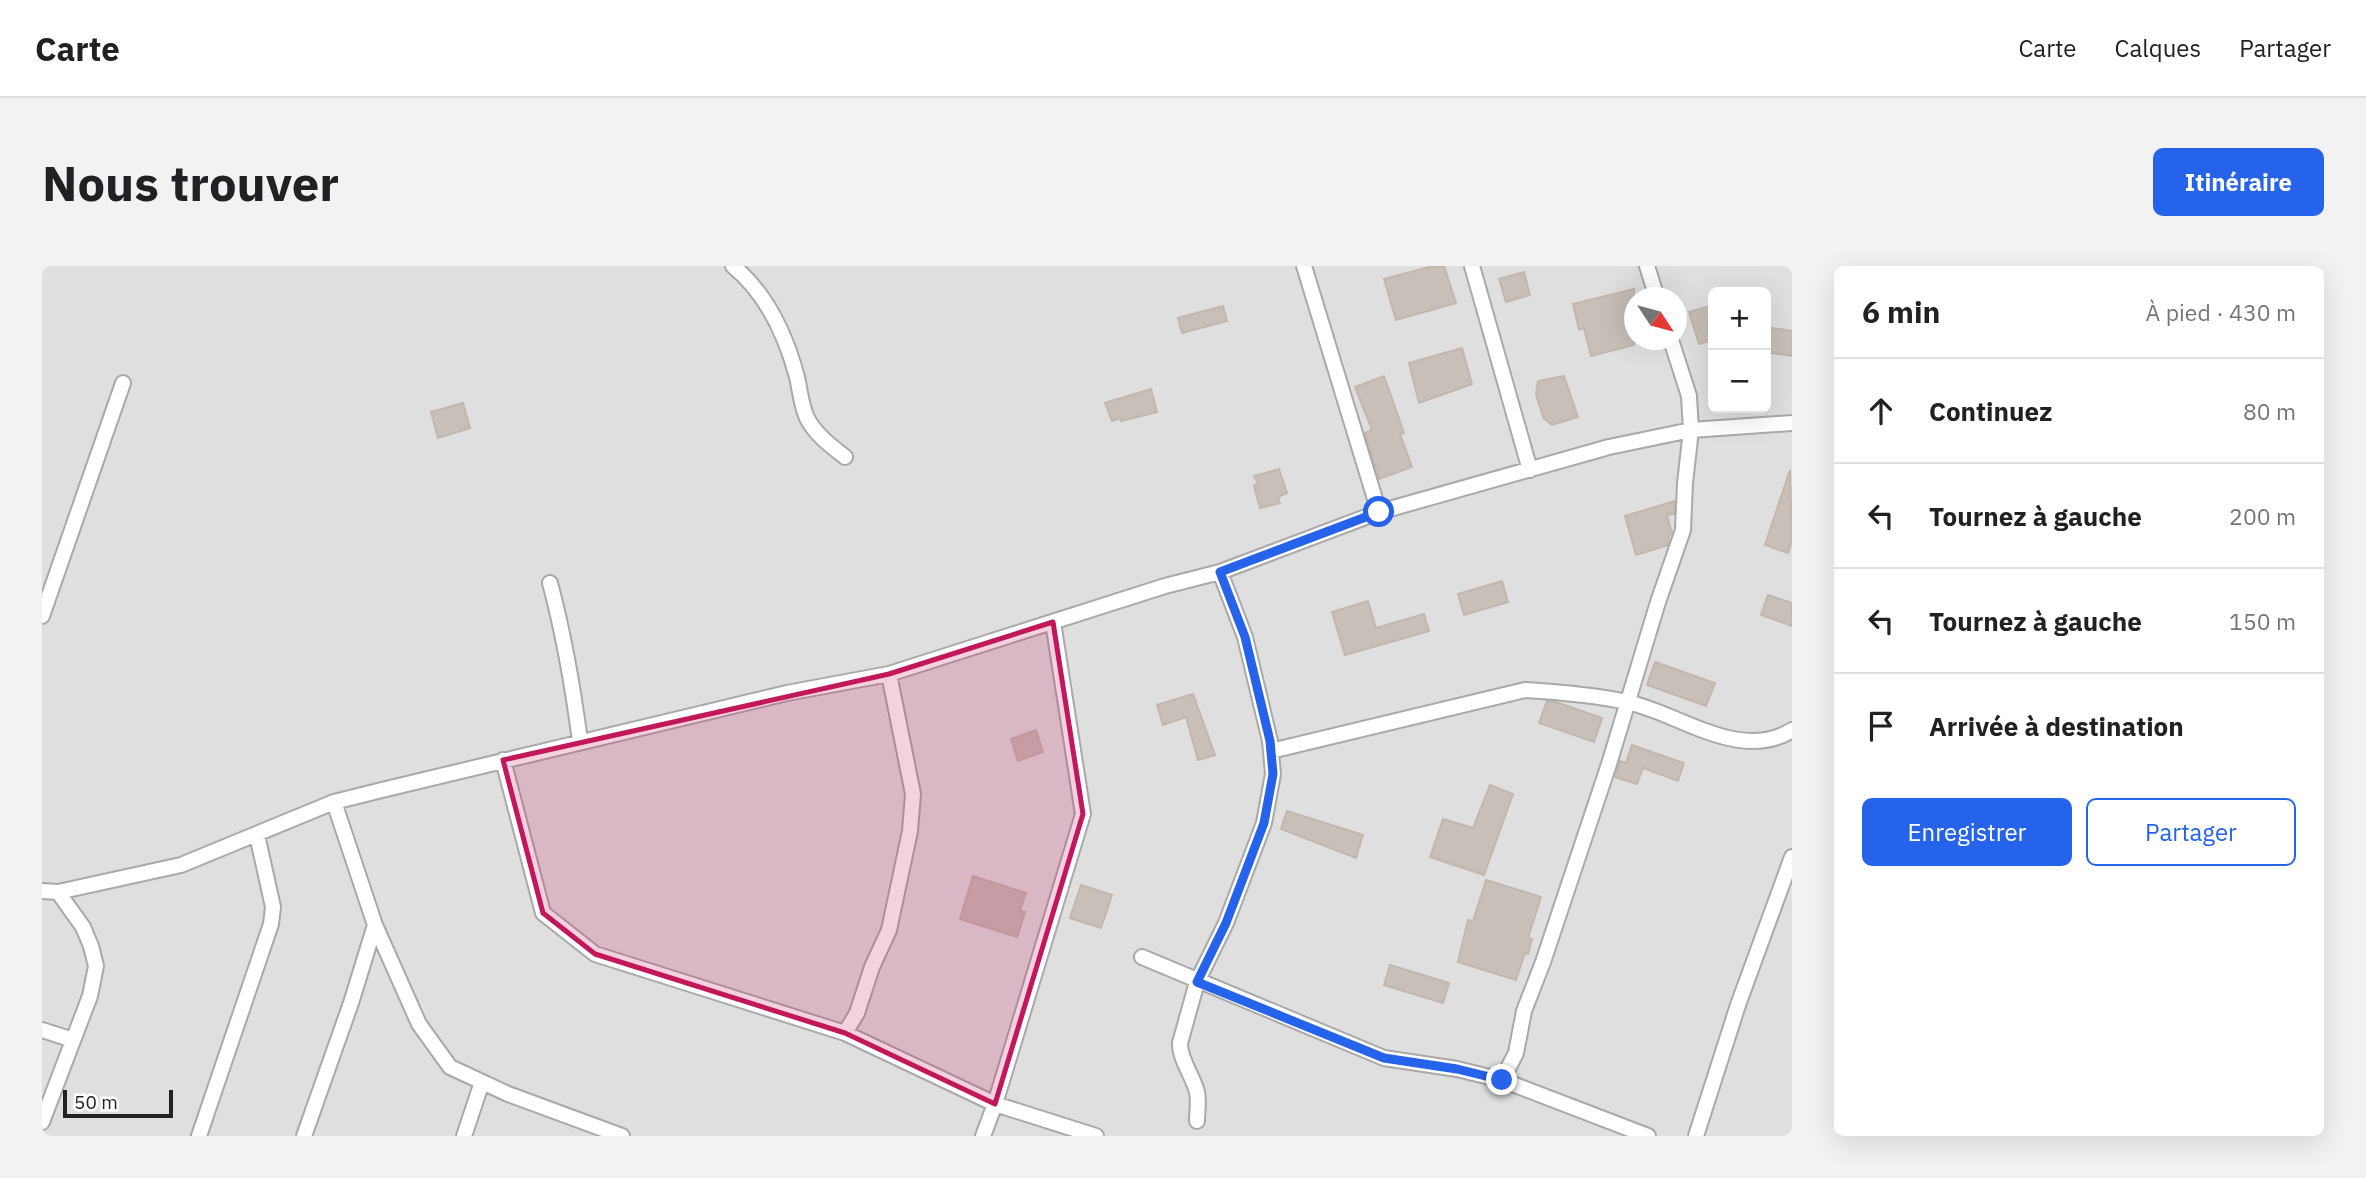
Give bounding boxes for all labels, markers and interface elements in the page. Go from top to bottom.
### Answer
text: Carte [35,27,120,70]
text: Carte [2018,32,2077,64]
text: Calques [2115,32,2201,64]
text: Partager [2239,32,2331,64]
button: Itinéraire [2153,148,2324,216]
text: Nous trouver [42,151,339,214]
north arrow [1624,287,1687,350]
map controls [1708,287,1771,413]
button: + [1708,287,1771,350]
text: 6 min [1862,292,1940,331]
text: À pied · 430 m [2146,297,2296,327]
button: − [1708,350,1771,413]
icon: ahead [1862,392,1900,430]
text: Continuez [1929,394,2052,428]
text: 80 m [2243,396,2296,426]
route start [1363,496,1394,527]
icon: left [1862,497,1900,535]
text: Tournez à gauche [1929,499,2142,533]
text: 200 m [2229,501,2296,531]
icon: left [1862,602,1900,640]
text: Tournez à gauche [1929,604,2142,638]
text: 150 m [2229,606,2296,636]
icon: arrive [1862,707,1900,745]
text: Arrivée à destination [1929,709,2184,743]
button: Enregistrer [1862,798,2072,866]
button: Partager [2086,798,2296,866]
route end [1486,1064,1517,1095]
scale bar [63,1087,173,1119]
text: 50 m [74,1090,118,1114]

